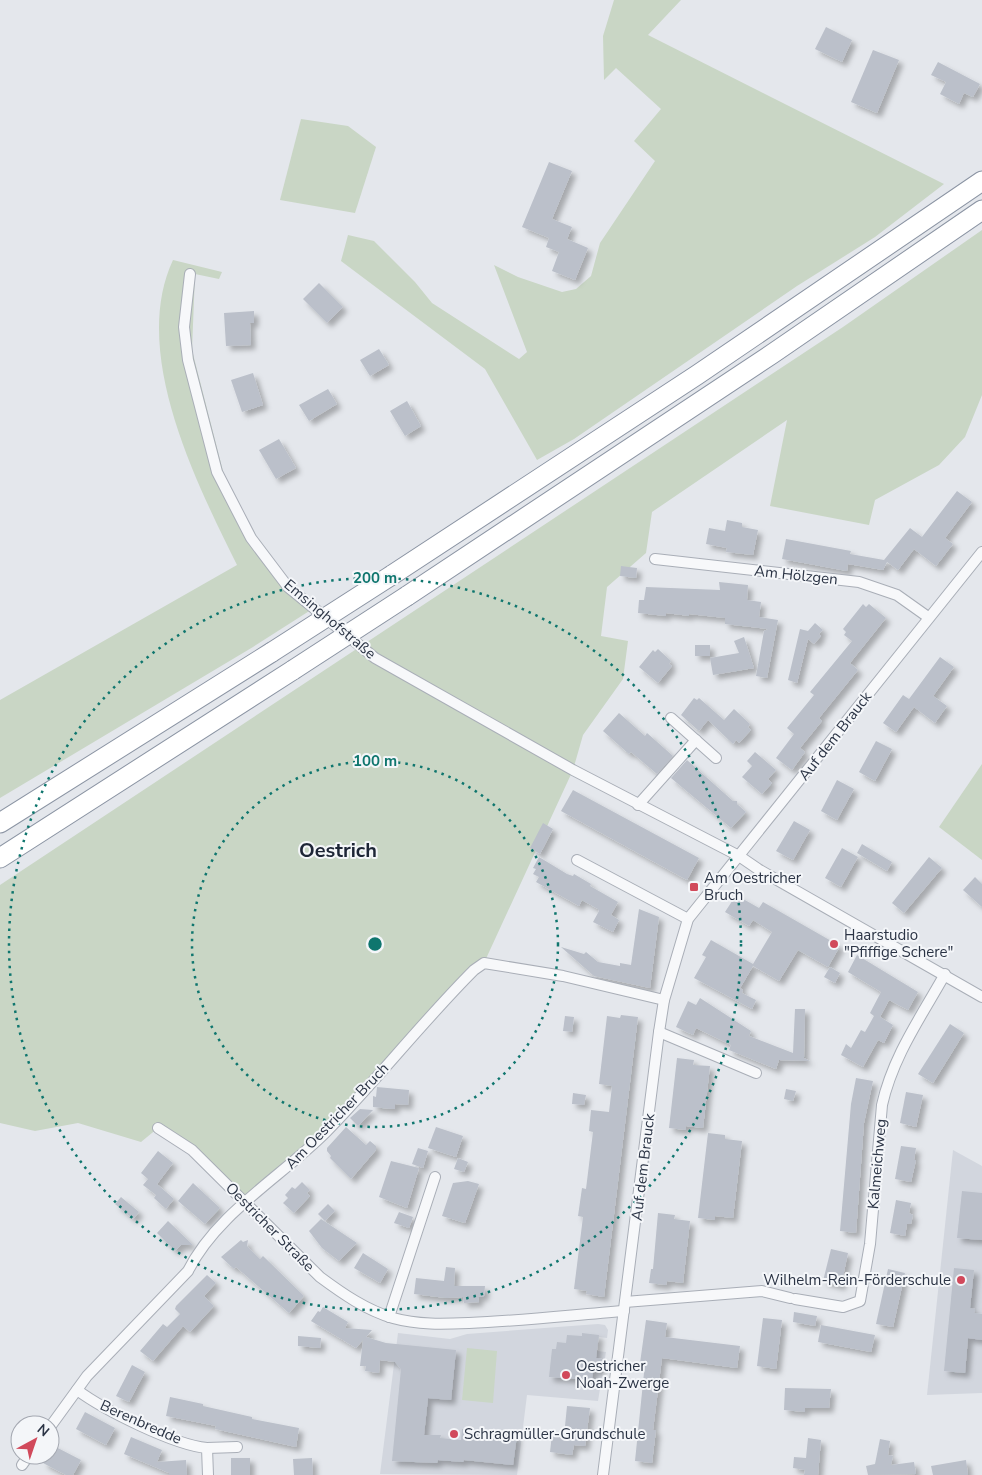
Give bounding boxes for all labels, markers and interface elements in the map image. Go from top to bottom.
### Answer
street label: Am Hölzgen [753,561,839,589]
text: 200 m [353,568,397,588]
street label: Emsinghofstraße [280,575,380,663]
street label: Auf dem Brauck [794,687,876,785]
text: 100 m [353,751,397,771]
district label: Oestrich [299,837,377,864]
place label: Am Oestricher Bruch [704,868,802,905]
marker: Am Oestricher Bruch [688,881,700,893]
place label: Haarstudio "Pfiffige Schere" [844,925,953,962]
centre of rings [366,935,384,953]
marker: Haarstudio "Pfiffige Schere" [828,938,840,950]
street label: Am Oestricher Bruch [281,1059,393,1173]
street label: Auf dem Brauck [627,1112,660,1222]
street label: Kalmeichweg [863,1118,891,1210]
street label: Oestricher Straße [221,1178,319,1276]
place label: Wilhelm-Rein-Förderschule [763,1270,951,1290]
marker: Wilhelm-Rein-Förderschule [955,1274,967,1286]
place label: Oestricher Noah-Zwerge [576,1356,669,1393]
marker: Oestricher Noah-Zwerge [560,1369,572,1381]
street label: Berenbredde [97,1395,185,1449]
north arrow [10,1415,60,1465]
text: N [33,1420,53,1441]
place label: Schragmüller-Grundschule [464,1424,646,1444]
marker: Schragmüller-Grundschule [448,1428,460,1440]

